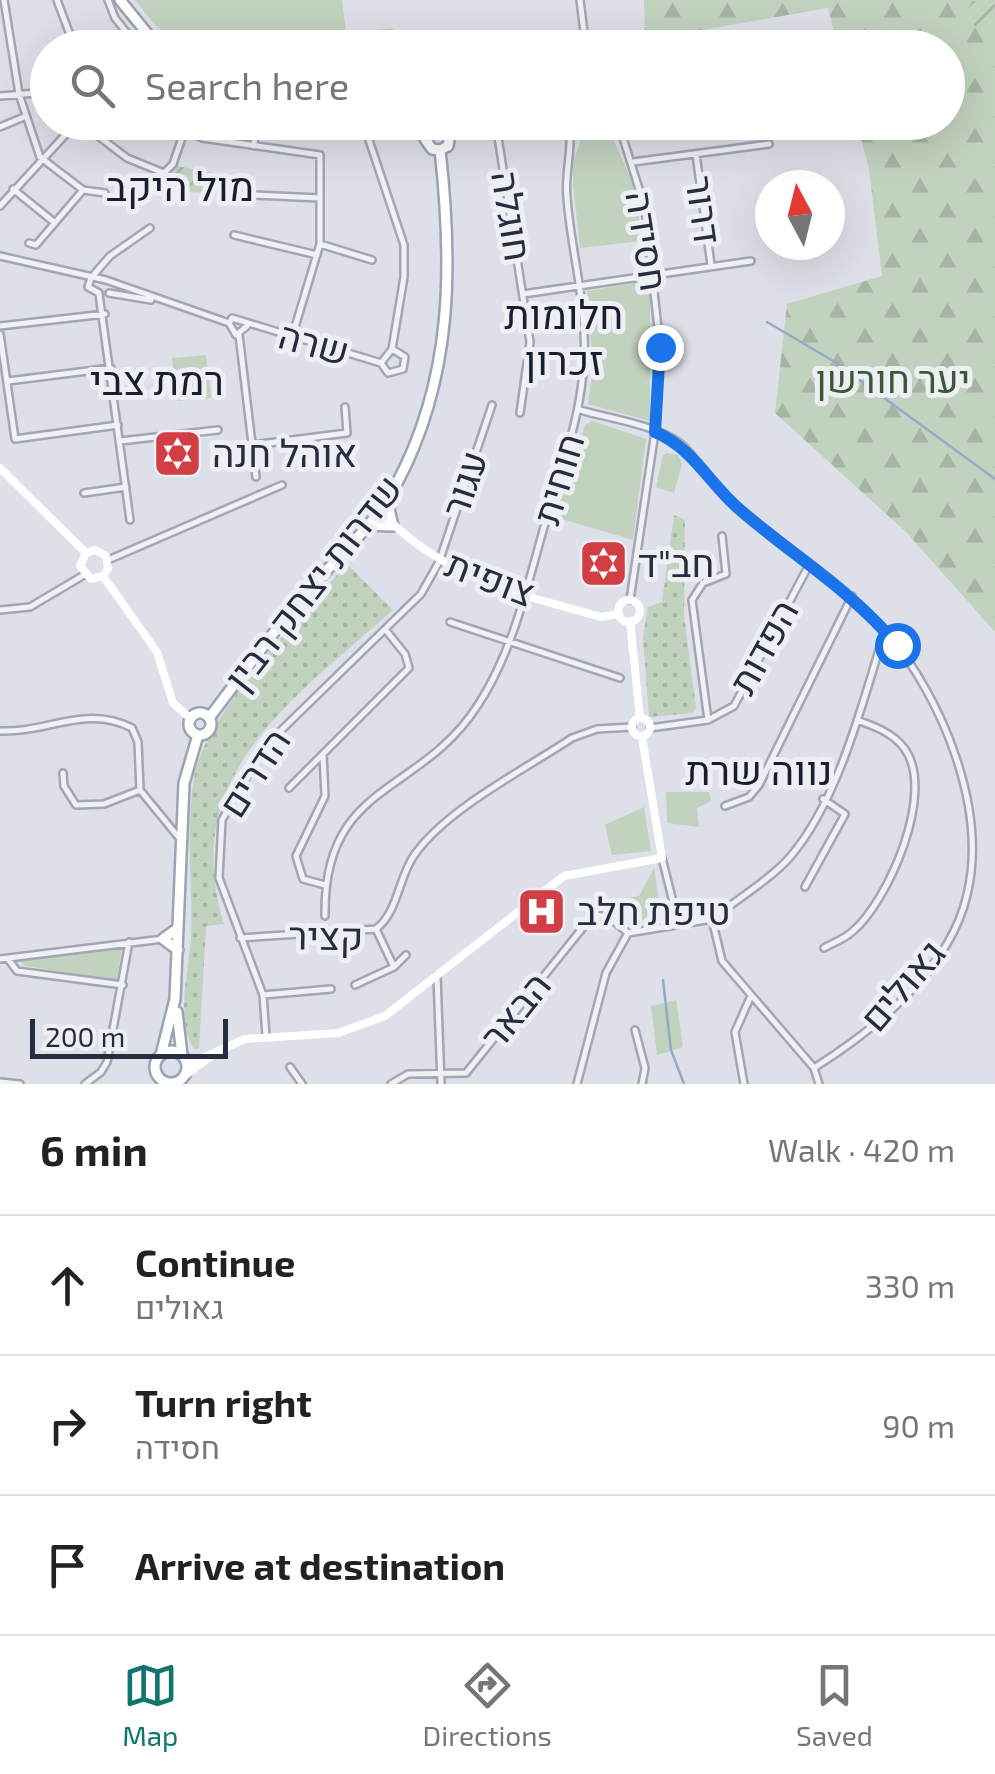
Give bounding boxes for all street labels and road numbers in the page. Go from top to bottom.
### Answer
street label: חוגלה [483,167,543,264]
street label: דרור [677,173,733,247]
street label: חסידה [617,187,679,294]
street label: שרה [274,311,355,373]
street label: חוחית [522,427,593,529]
street label: עגור [431,444,496,522]
street label: שדרות יצחק רבין [214,465,411,699]
street label: צופית [440,539,541,615]
street label: הפדות [718,591,807,701]
street label: הדרים [208,719,299,825]
street label: קציר [288,911,364,959]
street label: גאולים [850,930,953,1040]
street label: הבאר [470,962,559,1057]

